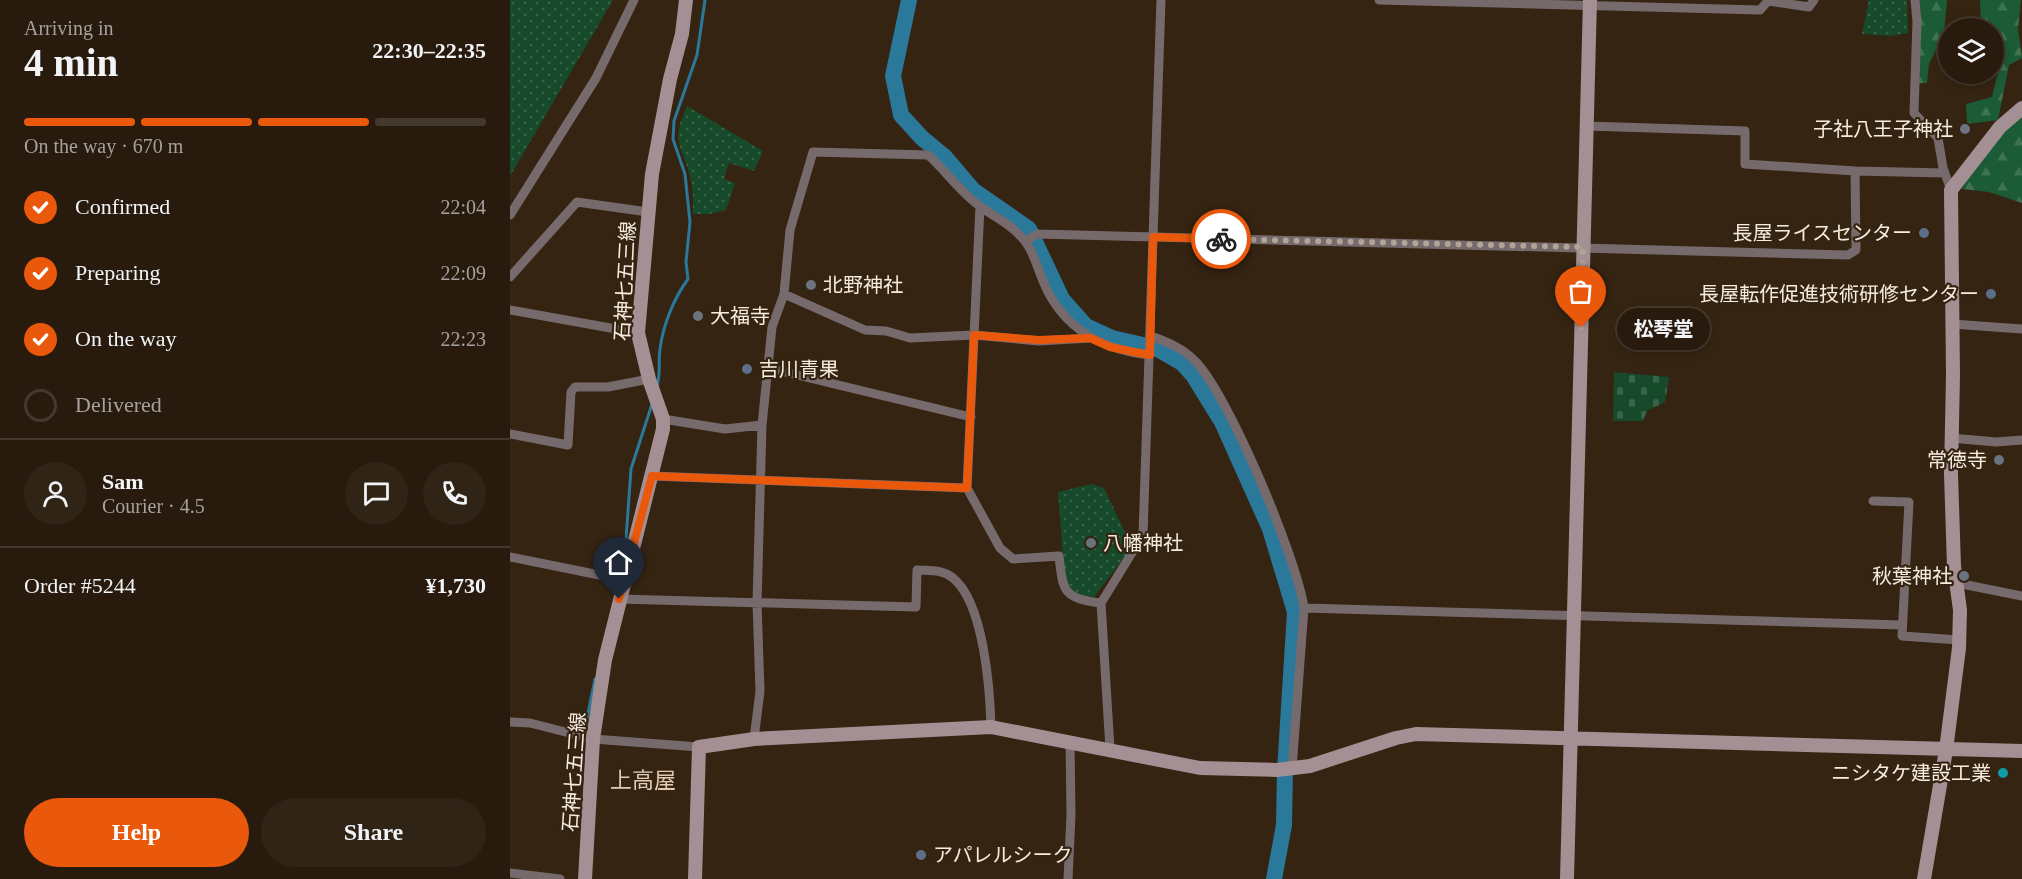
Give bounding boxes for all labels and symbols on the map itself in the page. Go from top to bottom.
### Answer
place label: 子社八王子神社 [1813,118,1953,140]
marker: 子社八王子神社 [1958,122,1972,136]
courier [1191,209,1251,269]
street label: 石神七五三線 [611,221,639,341]
place label: 長屋ライスセンター [1733,222,1912,244]
marker: 長屋ライスセンター [1917,226,1931,240]
pin [1555,266,1606,328]
place label: 北野神社 [823,274,903,296]
marker: 北野神社 [804,278,818,292]
place label: 長屋転作促進技術研修センター [1699,283,1979,305]
marker: 長屋転作促進技術研修センター [1984,287,1998,301]
place label: 大福寺 [710,305,770,327]
callout: 松琴堂 [1617,307,1710,349]
marker: 大福寺 [691,309,705,323]
place label: 吉川青果 [759,358,839,380]
marker: 吉川青果 [740,362,754,376]
place label: 常徳寺 [1927,449,1987,471]
marker: 常徳寺 [1992,453,2006,467]
place label: 八幡神社 [1103,532,1183,554]
marker: 八幡神社 [1084,536,1098,550]
pin [593,537,644,599]
place label: 秋葉神社 [1872,565,1952,587]
marker: 秋葉神社 [1957,569,1971,583]
street label: 石神七五三線 [559,711,589,833]
place label: ニシタケ建設工業 [1831,762,1991,784]
marker: ニシタケ建設工業 [1996,766,2010,780]
district label: 上高屋 [610,768,676,793]
place label: アパレルシーク [933,844,1073,866]
marker: アパレルシーク [914,848,928,862]

